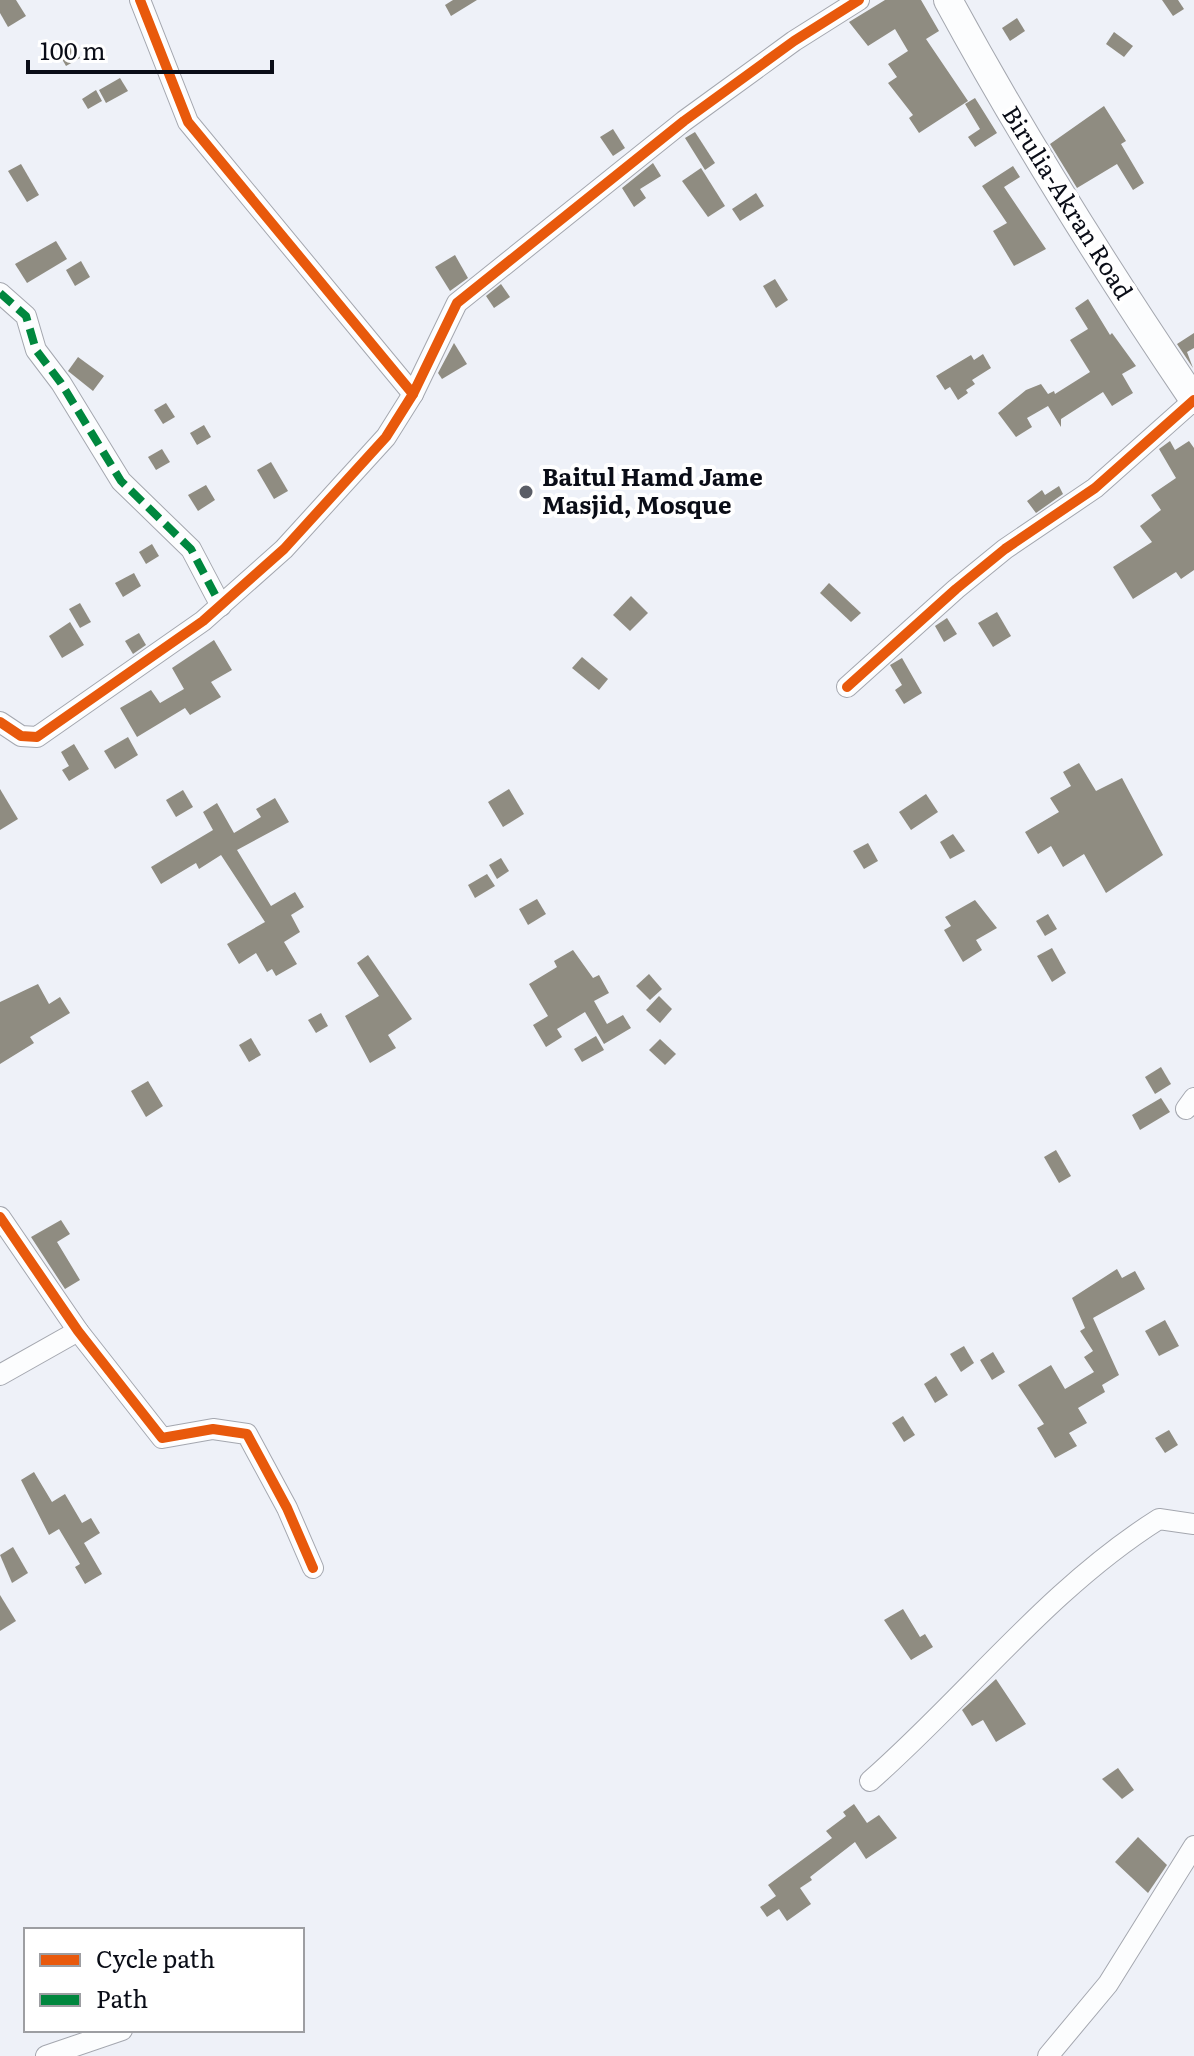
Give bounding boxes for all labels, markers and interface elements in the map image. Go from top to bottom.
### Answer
scale bar [28,24,272,74]
text: 100 m [40,32,106,67]
street label: Birulia-Akran Road [995,98,1143,305]
place label: Baitul Hamd Jame Masjid, Mosque [542,458,763,521]
marker: Baitul Hamd Jame Masjid, Mosque [517,483,535,501]
legend [24,1928,304,2032]
text: Cycle path [96,1940,215,1975]
text: Path [96,1980,148,2015]

